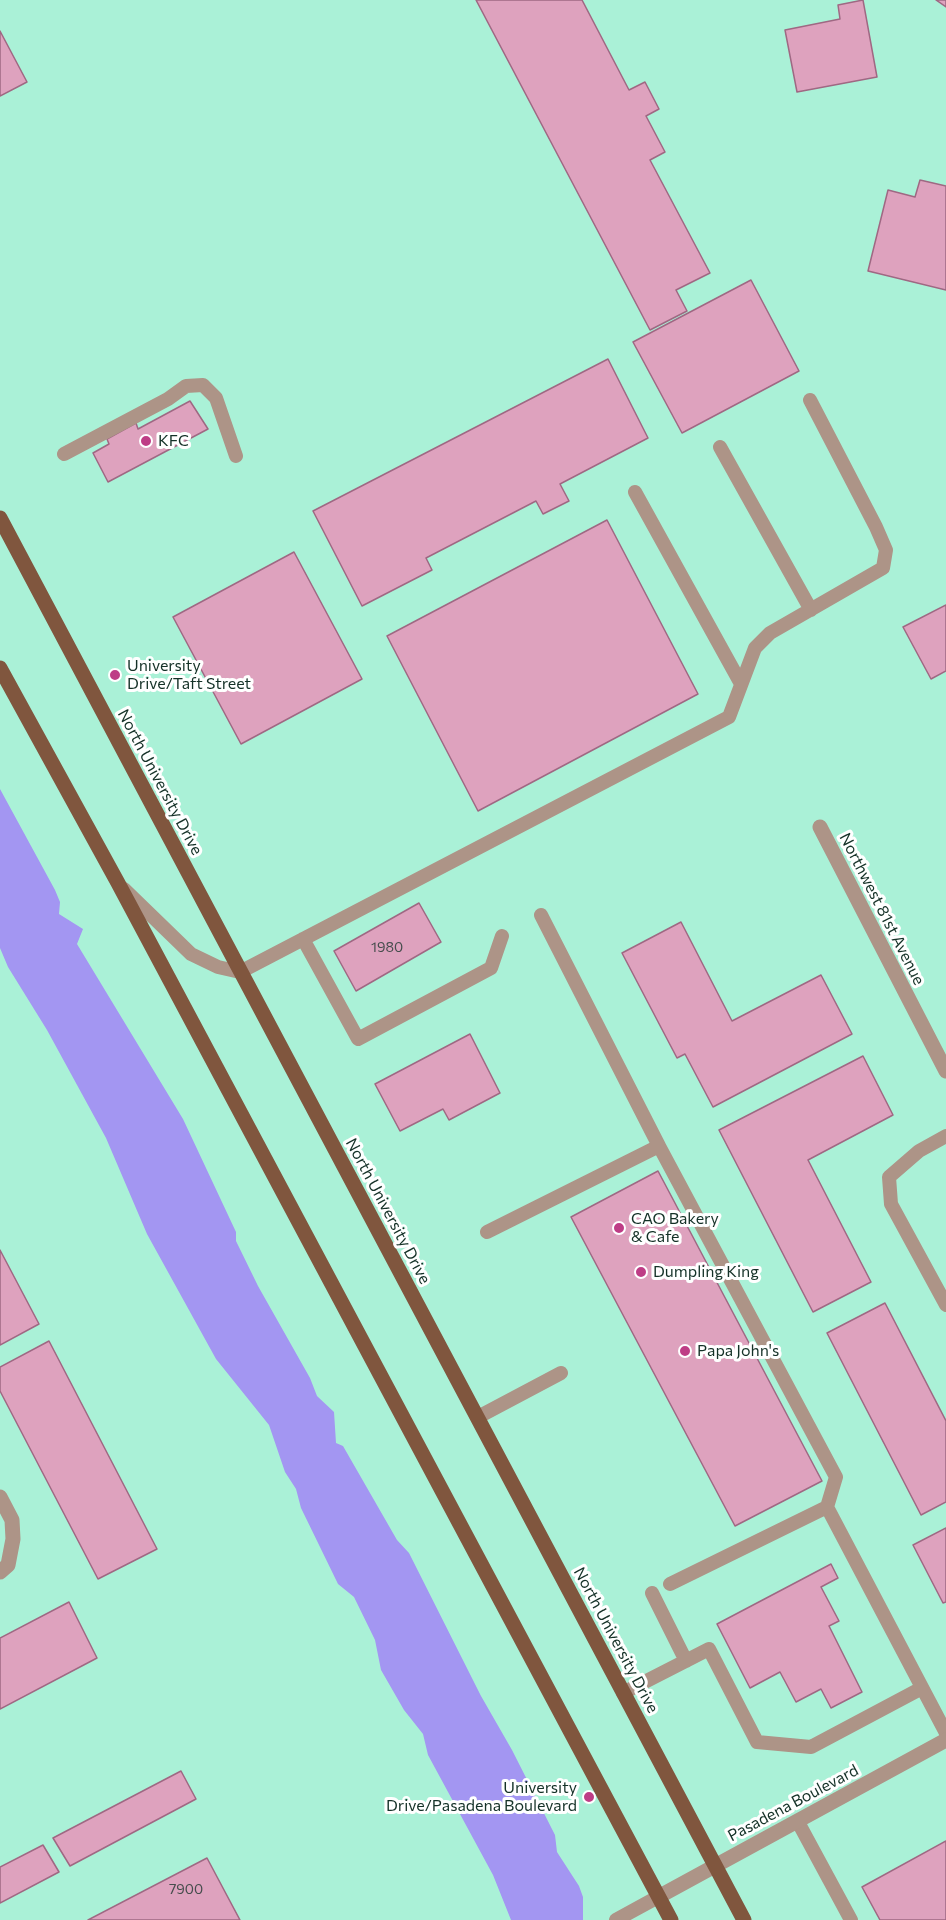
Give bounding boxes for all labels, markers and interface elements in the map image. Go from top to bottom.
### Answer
place label: KFC [158,431,189,451]
marker: KFC [139,434,153,448]
place label: University Drive/Taft Street [127,656,251,694]
marker: University Drive/Taft Street [108,668,122,682]
street label: North University Drive [113,706,207,858]
street label: Northwest 81st Avenue [835,830,929,988]
house number: 1980 [371,939,403,955]
street label: North University Drive [341,1135,435,1287]
place label: CAO Bakery & Cafe [631,1209,719,1247]
marker: CAO Bakery & Cafe [612,1221,626,1235]
place label: Dumpling King [653,1262,759,1282]
marker: Dumpling King [634,1265,648,1279]
place label: Papa John's [697,1341,779,1361]
marker: Papa John's [678,1344,692,1358]
street label: North University Drive [569,1564,663,1716]
street label: Pasadena Boulevard [724,1760,862,1846]
place label: University Drive/Pasadena Boulevard [386,1778,577,1816]
marker: University Drive/Pasadena Boulevard [582,1790,596,1804]
house number: 7900 [169,1881,203,1897]

